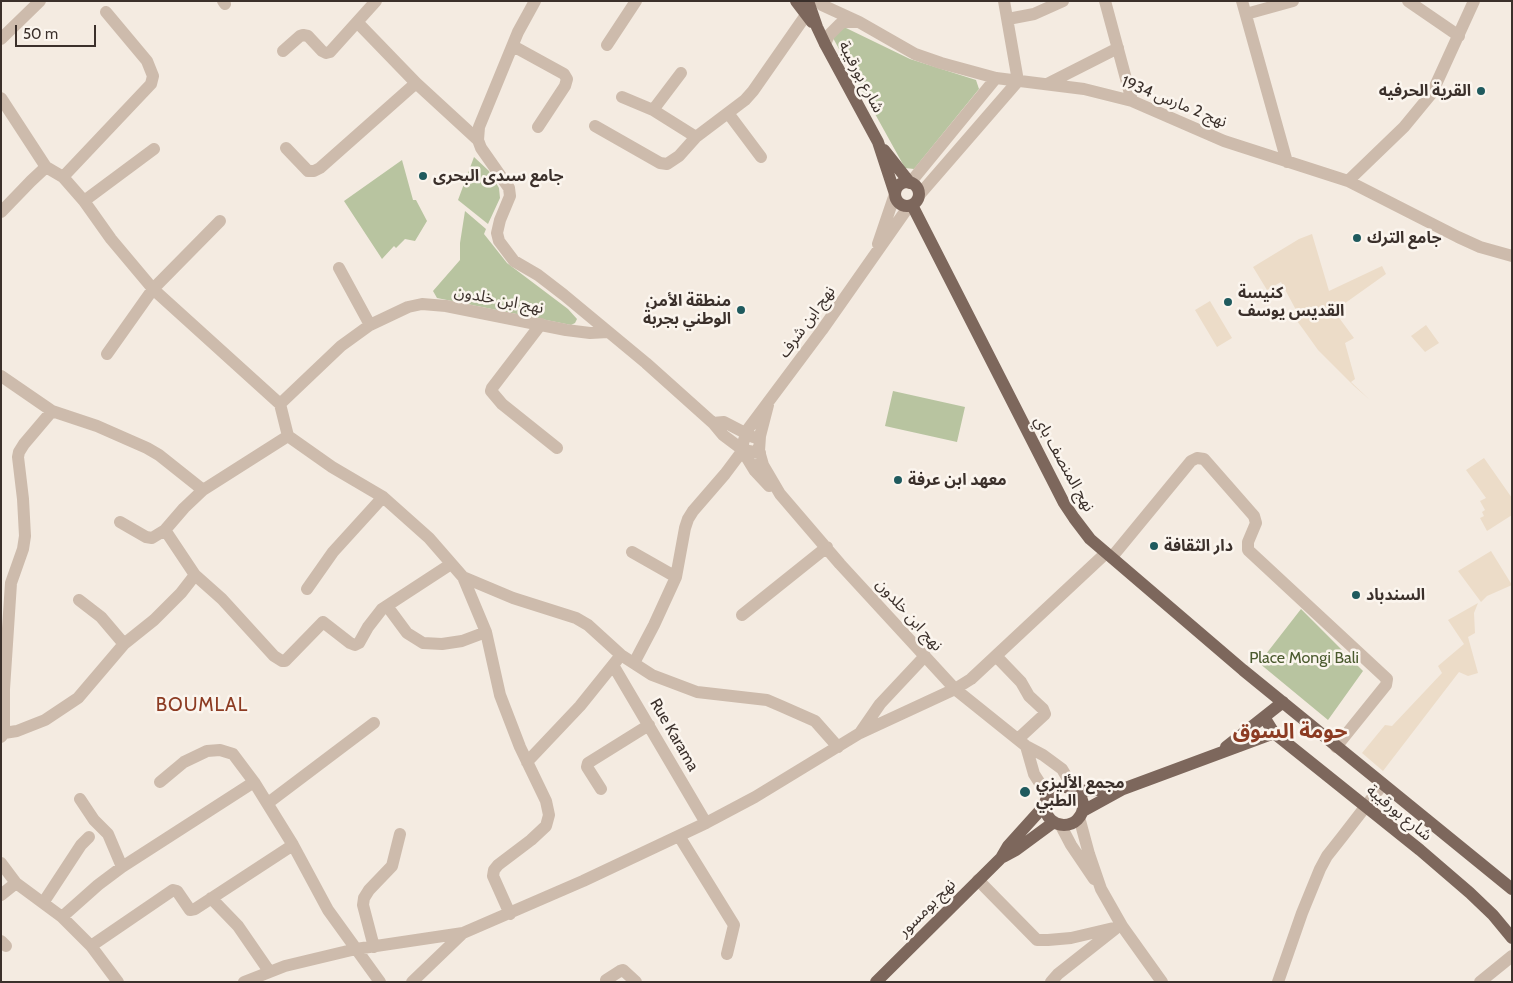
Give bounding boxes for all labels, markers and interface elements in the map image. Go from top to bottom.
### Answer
scale bar [18,15,99,47]
text: 50 m [23,25,58,43]
street label: شارع بورقيبة [834,38,888,116]
street label: نهج 2 مارس 1934 [1118,72,1230,132]
place label: القرية الحرفيه [1379,81,1471,101]
marker: القرية الحرفيه [1475,85,1487,97]
place label: جامع سىدى البحرى [433,166,563,186]
marker: جامع سىدى البحرى [417,170,429,182]
place label: جامع الترك [1367,228,1442,248]
marker: جامع الترك [1351,232,1363,244]
street label: نهج ابن خلدون [453,282,545,318]
street label: نهج ابن شرف [775,282,839,362]
place label: كنيسة القديس يوسف [1238,283,1344,321]
place label: منطقة الأمن الوطني بجربة [643,291,731,329]
marker: كنيسة القديس يوسف [1222,296,1234,308]
marker: منطقة الأمن الوطني بجربة [735,304,747,316]
street label: نهج المنصف باي [1030,413,1098,515]
place label: معهد ابن عرفة [908,470,1007,490]
marker: معهد ابن عرفة [892,474,904,486]
place label: دار الثقافة [1164,536,1233,556]
marker: دار الثقافة [1148,540,1160,552]
street label: نهج ابن خلدون [872,575,946,655]
place label: السندباد [1366,585,1425,605]
marker: السندباد [1350,589,1362,601]
park label: Place Mongi Bali [1249,648,1359,668]
district label: BOUMLAL [155,694,249,716]
street label: Rue Karama [646,695,702,775]
district label: حومة السوق [1233,719,1347,745]
place label: مجمع الأليزي الطبي [1036,773,1125,811]
street label: شارع بورقيبة [1362,781,1436,845]
marker: مجمع الأليزي الطبي [1018,785,1032,799]
street label: نهج بومسور [894,875,960,941]

